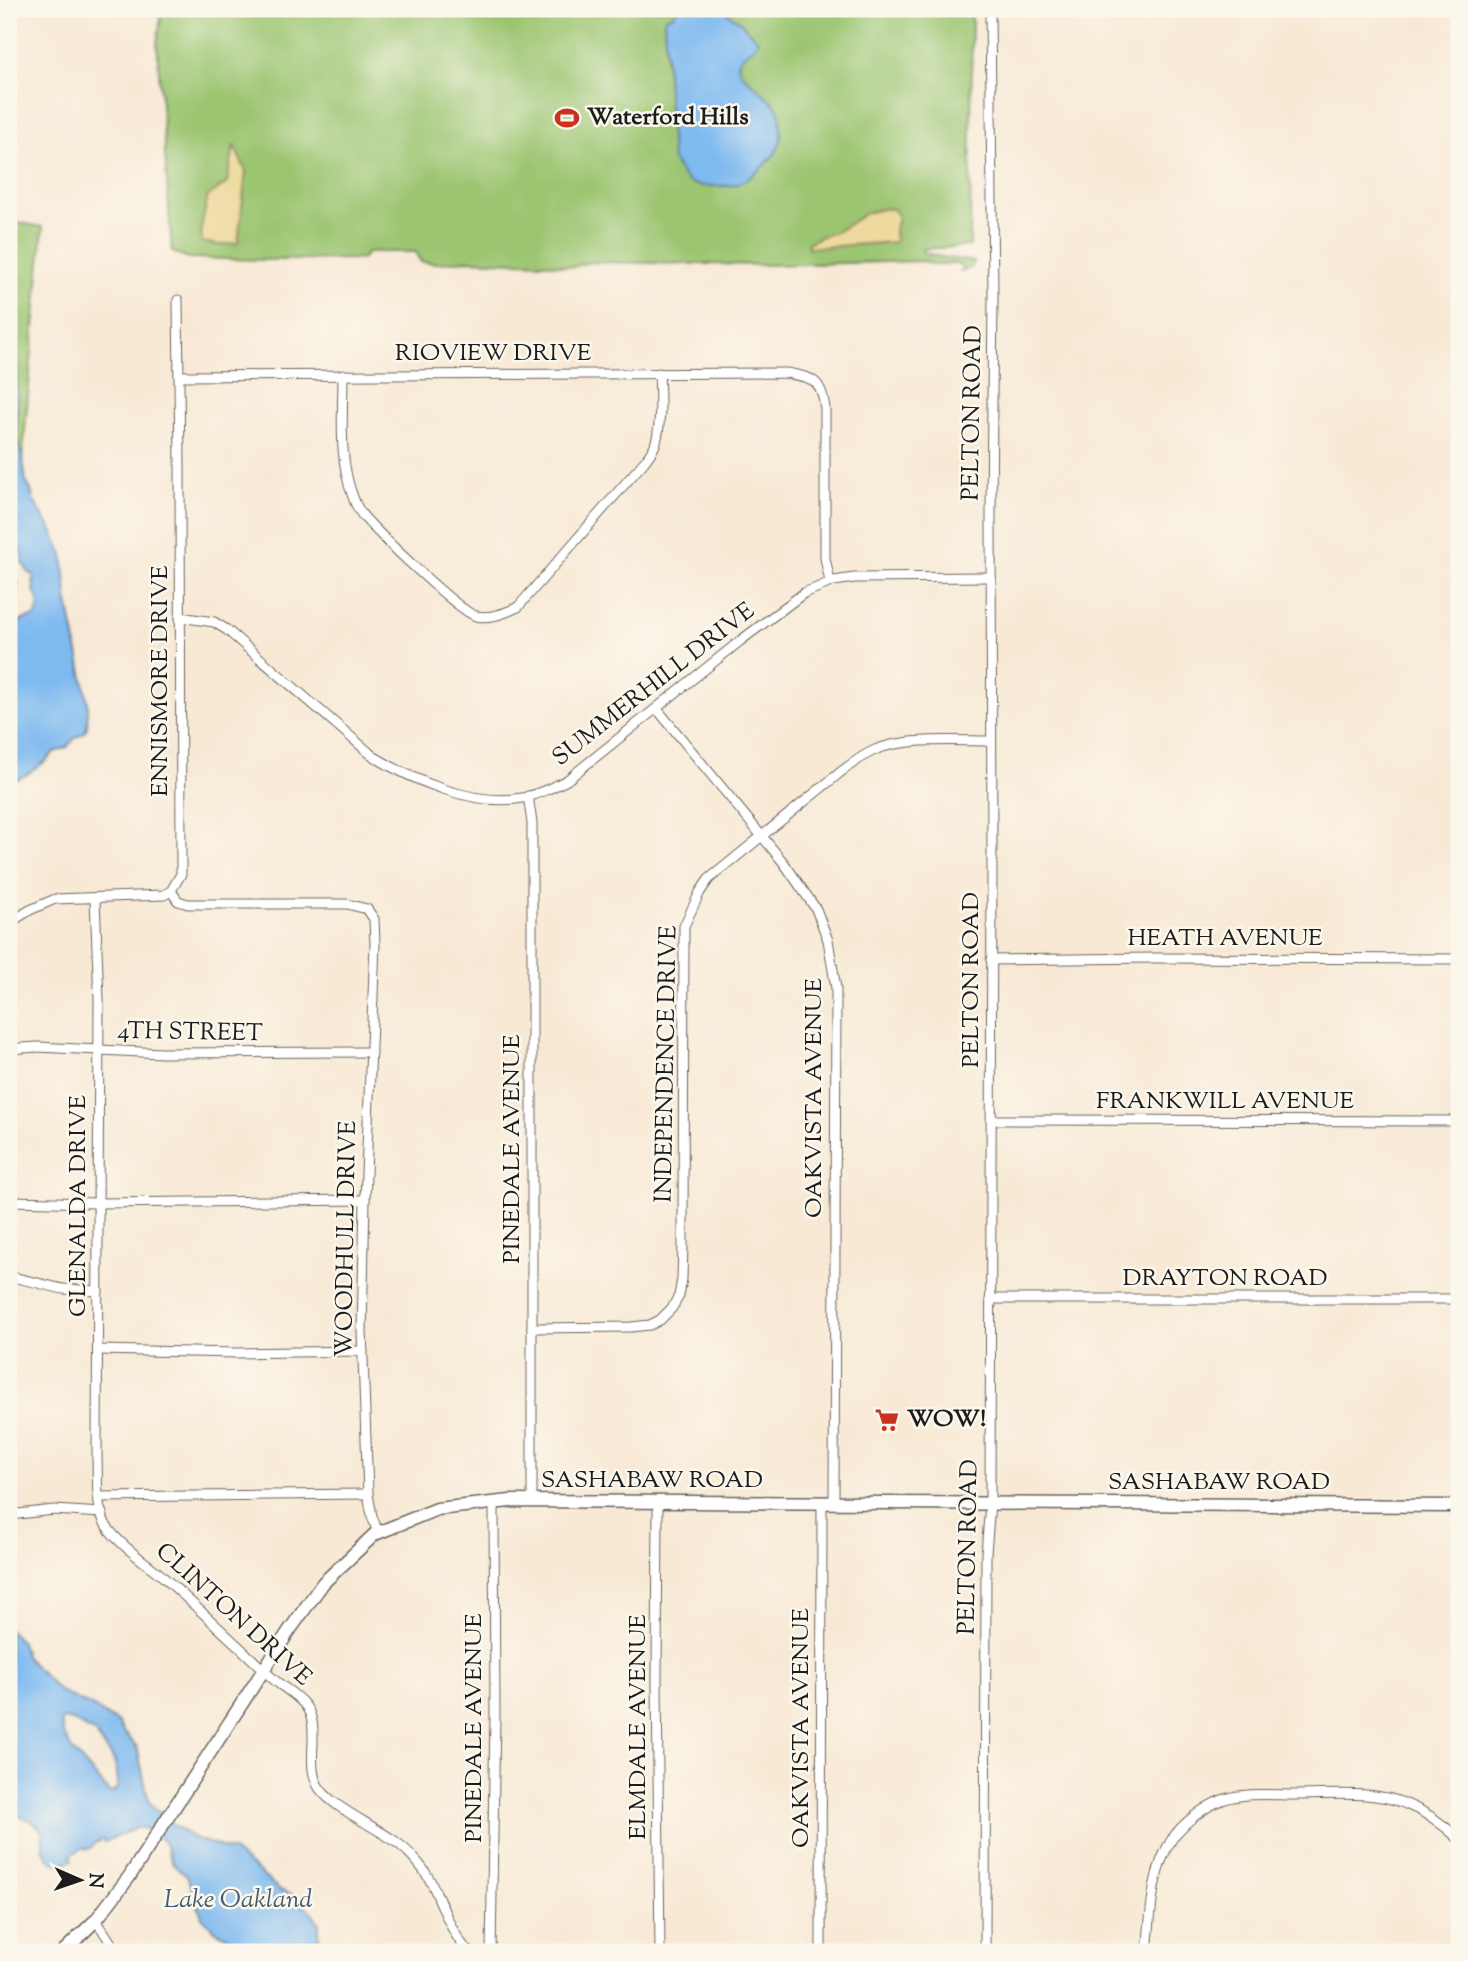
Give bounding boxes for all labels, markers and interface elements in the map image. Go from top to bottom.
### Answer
place label: Waterford Hills [587,101,749,135]
sports icon: Waterford Hills [553,104,581,132]
street label: PELTON ROAD [954,325,992,501]
street label: RIOVIEW DRIVE [395,337,592,371]
street label: ENNISMORE DRIVE [144,565,178,797]
street label: SUMMERHILL DRIVE [546,595,763,775]
street label: PELTON ROAD [955,892,989,1068]
street label: HEATH AVENUE [1128,922,1323,956]
street label: INDEPENDENCE DRIVE [648,925,686,1203]
street label: OAKVISTA AVENUE [798,978,832,1218]
street label: 4TH STREET [117,1015,263,1051]
street label: PINEDALE AVENUE [496,1034,530,1264]
street label: FRANKWILL AVENUE [1096,1085,1354,1119]
street label: GLENALDA DRIVE [62,1095,96,1317]
street label: WOODHULL DRIVE [328,1120,366,1358]
street label: DRAYTON ROAD [1123,1262,1327,1296]
place label: WOW! [907,1403,986,1437]
supermarket icon: WOW! [873,1406,901,1434]
street label: PELTON ROAD [950,1459,988,1635]
street label: SASHABAW ROAD [541,1464,763,1498]
street label: SASHABAW ROAD [1108,1466,1330,1500]
street label: CLINTON DRIVE [147,1535,319,1695]
street label: OAKVISTA AVENUE [785,1608,819,1848]
street label: PINEDALE AVENUE [458,1613,492,1843]
street label: ELMDALE AVENUE [622,1614,656,1840]
north arrow [46,1846,116,1916]
text: N [81,1872,108,1889]
water label: Lake Oakland [164,1882,313,1919]

